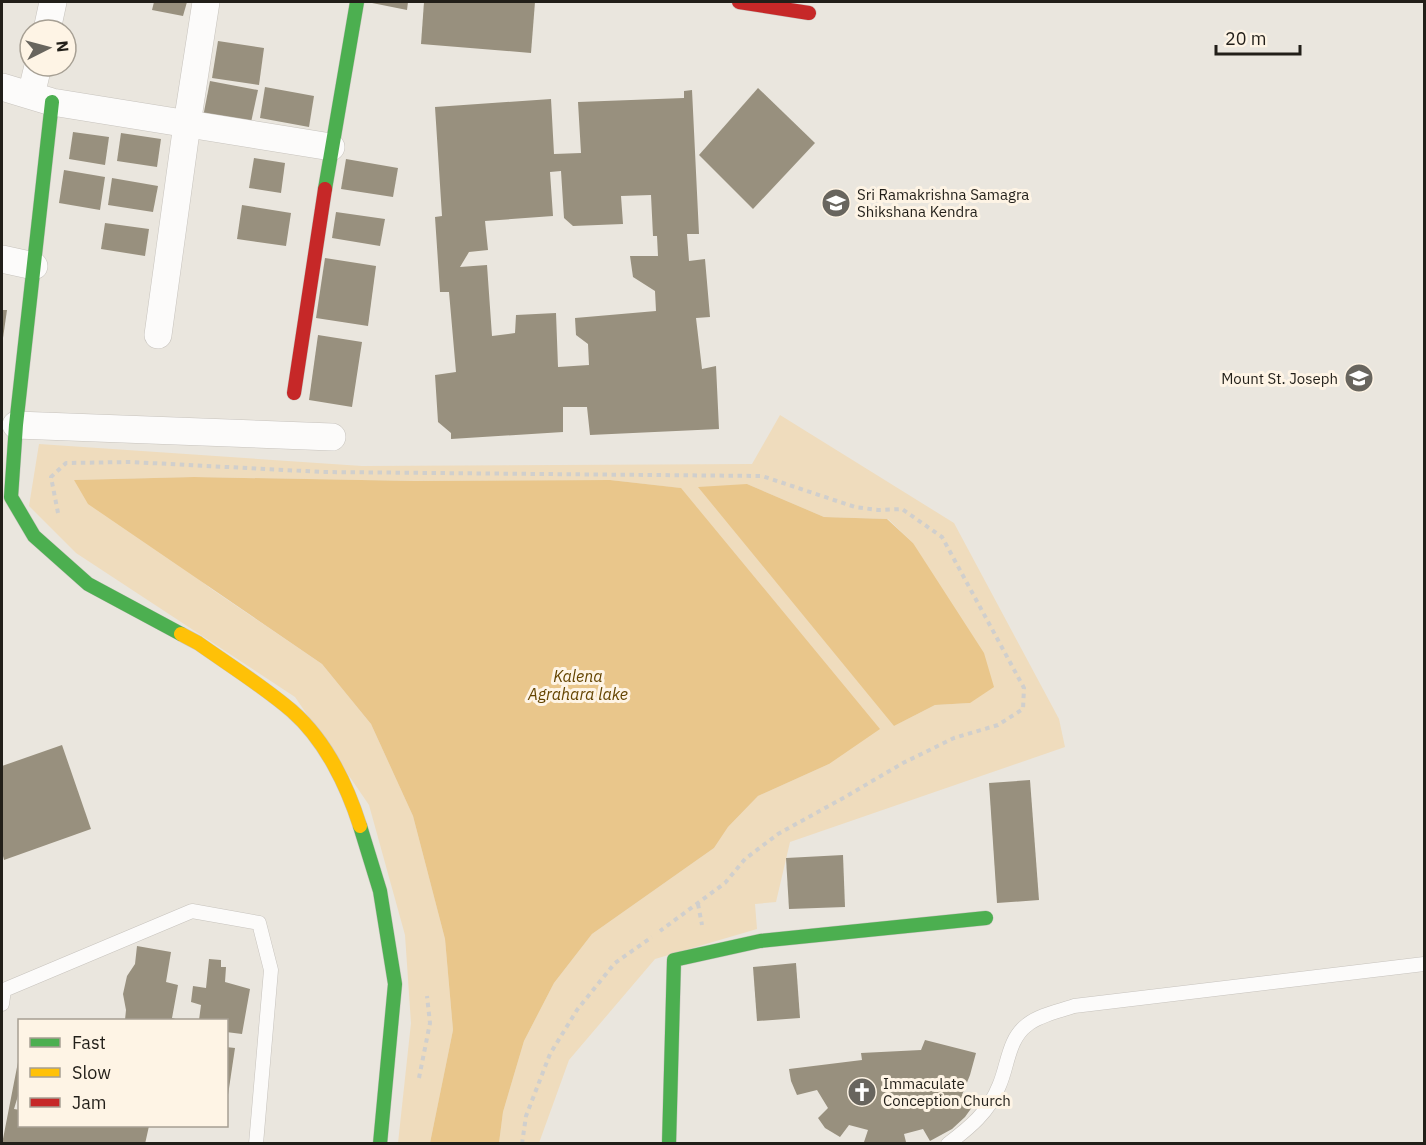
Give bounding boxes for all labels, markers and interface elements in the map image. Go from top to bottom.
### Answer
north arrow [18,18,78,78]
scale bar [1216,18,1300,56]
text: 20 m [1225,27,1267,50]
text: N [52,40,73,53]
place label: Sri Ramakrishna Samagra Shikshana Kendra [857,185,1029,221]
school or university icon: Sri Ramakrishna Samagra Shikshana Kendra [820,187,852,219]
school or university icon: Mount St. Joseph [1343,362,1375,394]
place label: Mount St. Joseph [1221,369,1338,388]
water label: Kalena Agrahara lake [527,666,628,704]
legend [18,1019,228,1127]
text: Fast [72,1031,106,1054]
text: Slow [72,1061,111,1084]
place label: Immaculate Conception Church [883,1074,1011,1110]
church icon: Immaculate Conception Church [846,1076,878,1108]
text: Jam [72,1091,107,1114]

